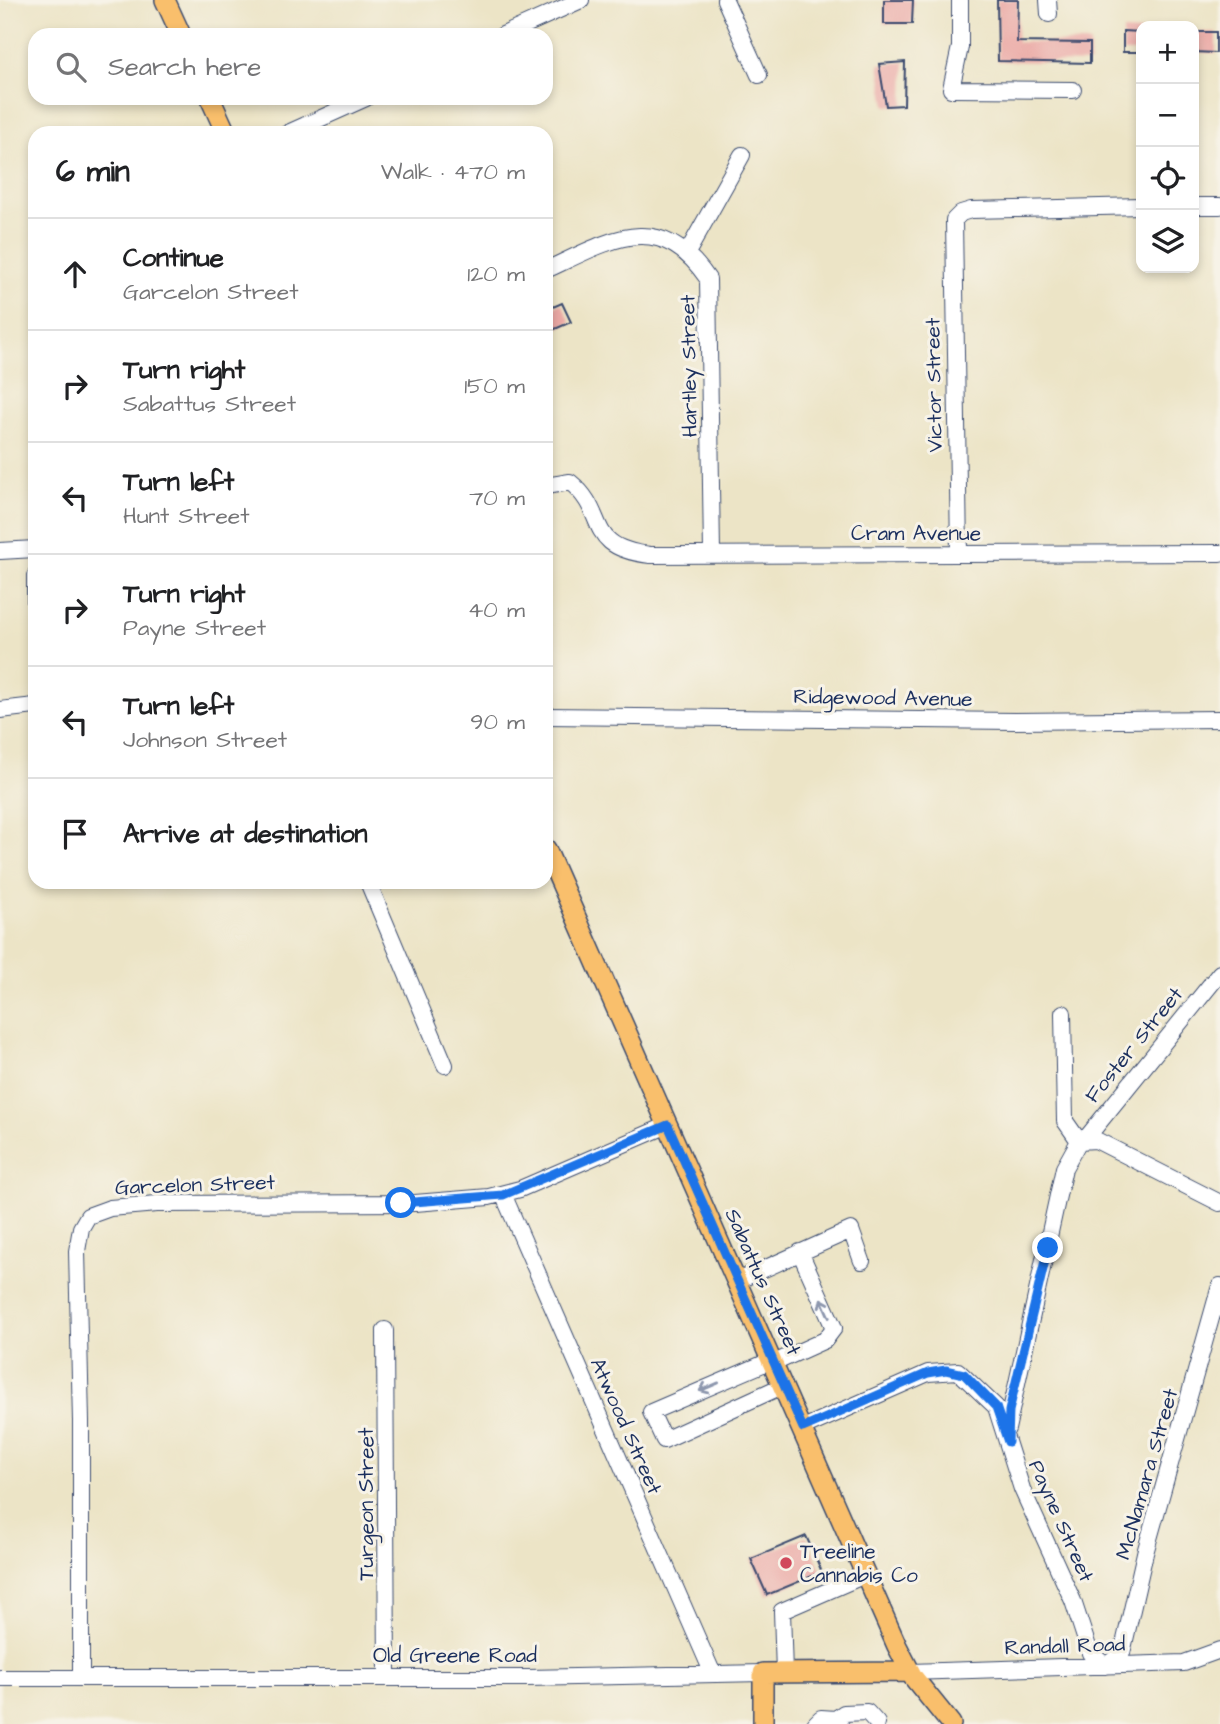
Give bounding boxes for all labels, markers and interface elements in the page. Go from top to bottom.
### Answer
map controls [1136,21,1199,273]
button: + [1136,21,1199,84]
search box [28,28,553,105]
icon: search [52,48,90,86]
text: Search here [108,49,261,85]
button: − [1136,84,1199,147]
button: locate [1136,147,1199,210]
text: 6 min [56,151,130,193]
text: Walk · 470 m [381,156,525,188]
button: layers [1136,210,1199,273]
text: Continue [123,240,224,276]
icon: ahead [56,255,94,293]
text: 120 m [467,258,525,290]
text: Garcelon Street [123,276,299,308]
street label: Hartley Street [673,294,707,438]
street label: Victor Street [918,317,950,453]
text: Turn right [123,352,245,388]
icon: right [56,367,94,405]
text: 150 m [464,370,525,402]
text: Sabattus Street [123,388,296,420]
text: Turn left [123,464,234,500]
icon: left [56,479,94,517]
text: 70 m [469,482,525,514]
text: Hunt Street [123,500,250,532]
street label: Cram Avenue [851,519,981,548]
text: Turn right [123,576,245,612]
icon: right [56,591,94,629]
text: 40 m [468,594,525,626]
text: Payne Street [123,612,266,644]
street label: Ridgewood Avenue [793,682,973,716]
text: Turn left [123,688,234,724]
icon: left [56,703,94,741]
text: 90 m [470,706,525,738]
text: Johnson Street [123,724,287,756]
icon: arrive [56,815,94,853]
text: Arrive at destination [123,816,368,852]
street label: Foster Street [1078,980,1190,1109]
street label: Garcelon Street [114,1168,276,1202]
route start [385,1187,416,1218]
street label: Sabattus Street [718,1204,809,1361]
route end [1032,1232,1063,1263]
one-way arrow [818,1298,831,1320]
street label: Atwood Street [583,1353,669,1499]
one-way arrow [699,1381,720,1394]
street label: McNamara Street [1109,1384,1185,1563]
street label: Turgeon Street [352,1427,383,1581]
street label: Payne Street [1019,1455,1101,1588]
place label: Treeline Cannabis Co [800,1537,918,1590]
marker: Treeline Cannabis Co [778,1555,794,1571]
street label: Randall Road [1004,1629,1126,1663]
street label: Old Greene Road [373,1641,537,1670]

